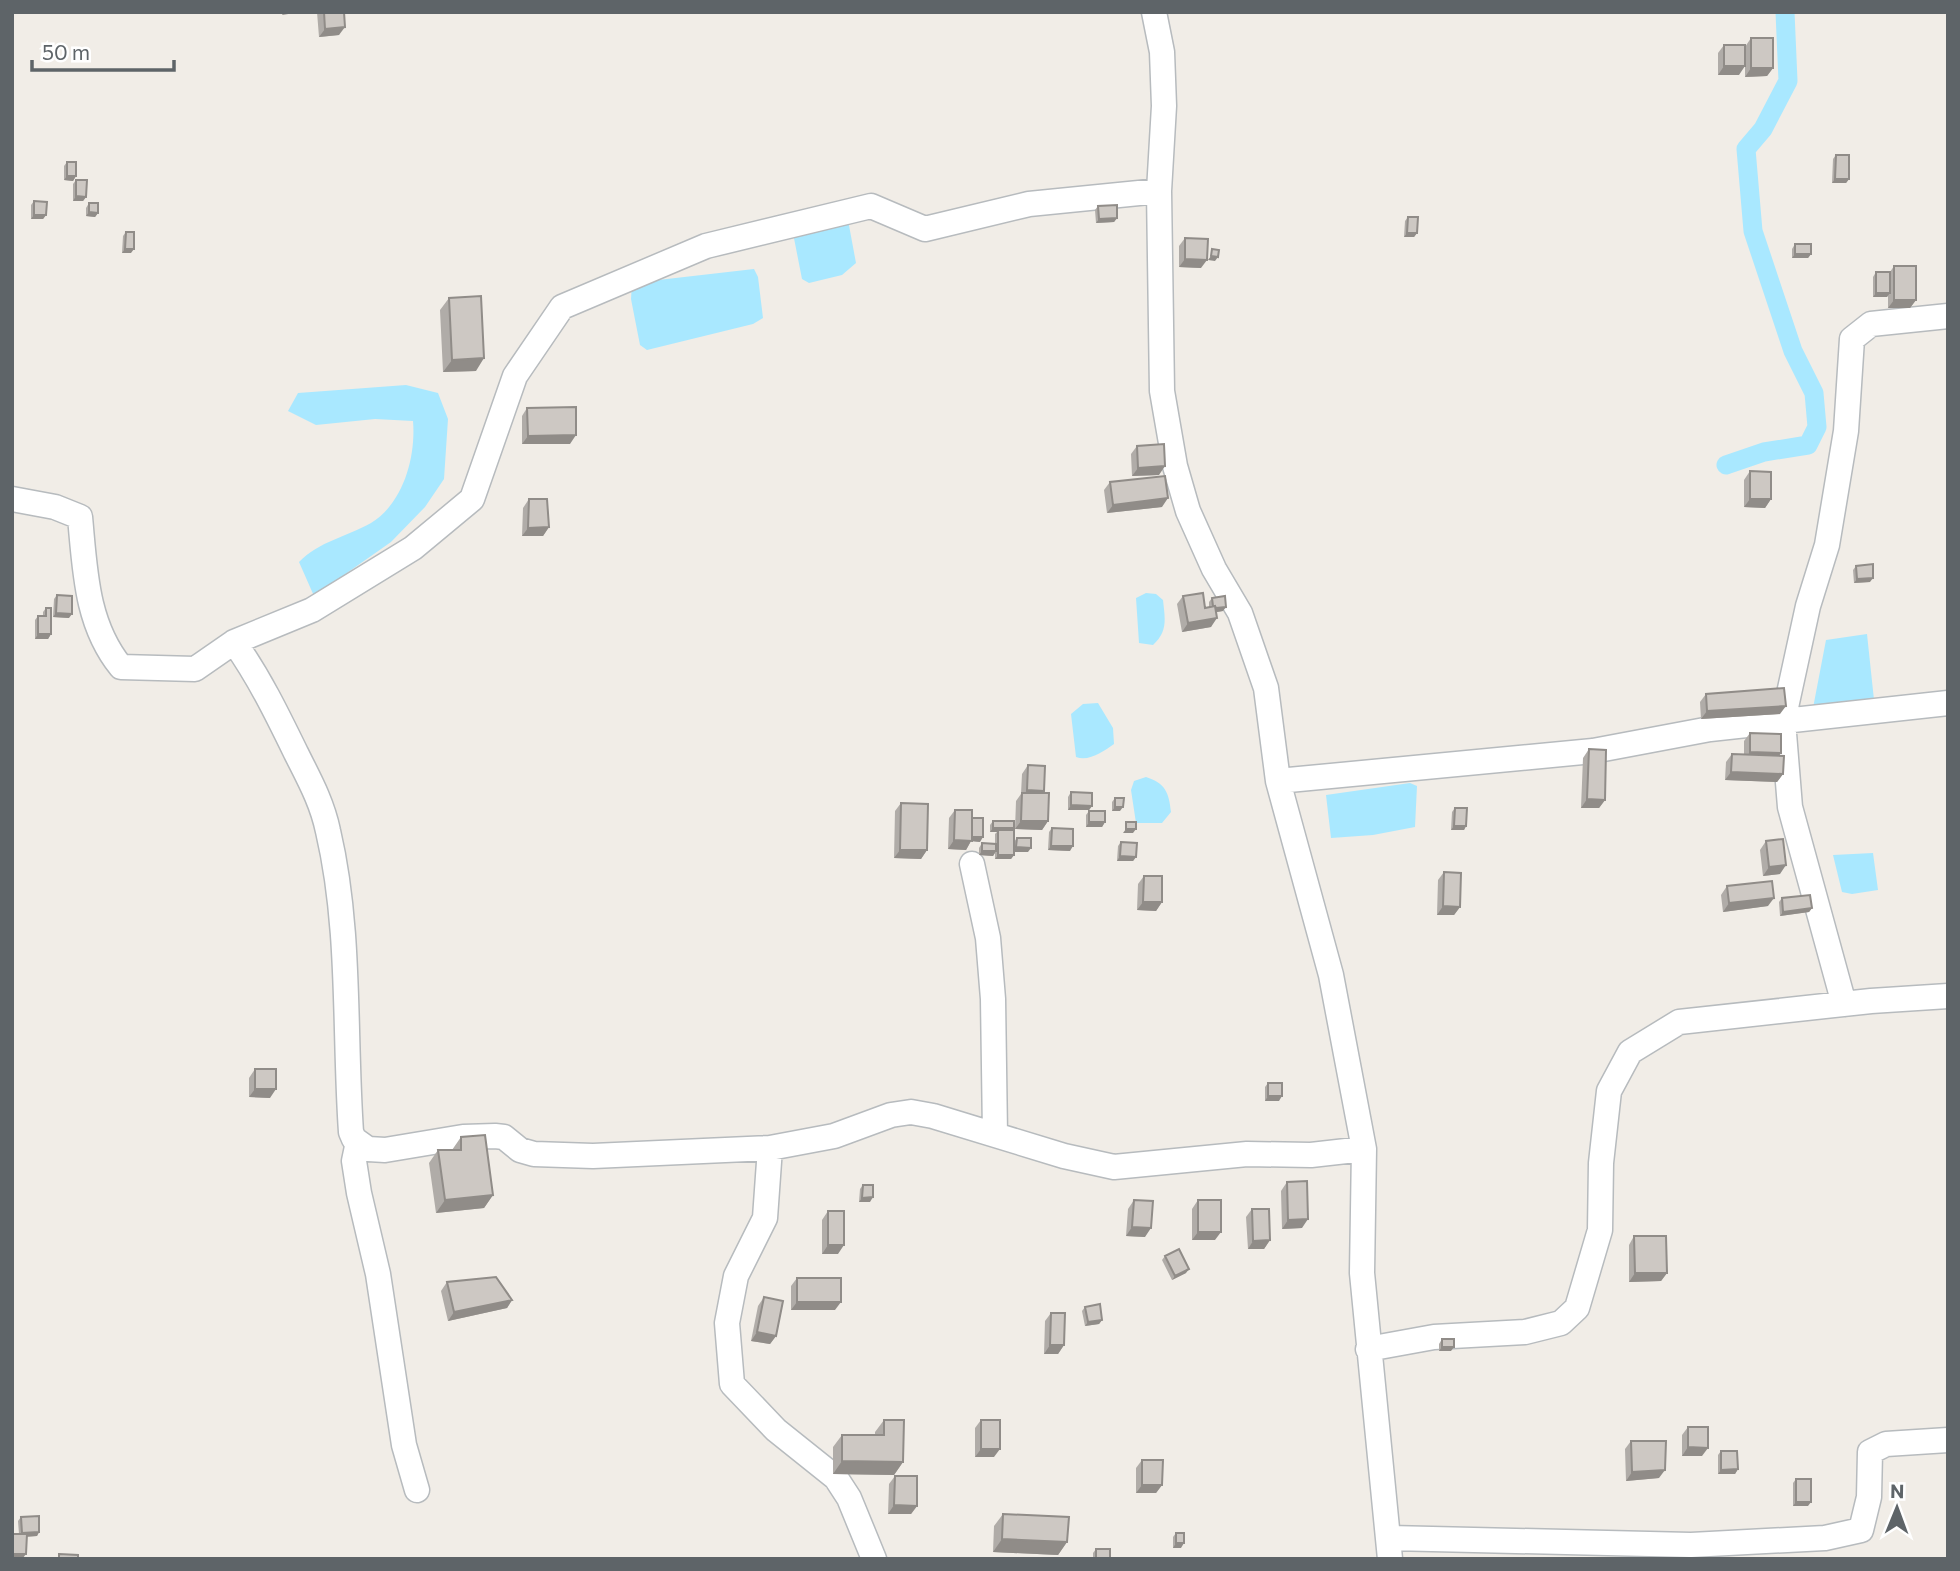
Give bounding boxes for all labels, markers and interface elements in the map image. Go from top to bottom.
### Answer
scale bar [32,28,173,72]
text: 50 m [42,39,90,64]
north arrow [1862,1473,1932,1543]
text: N [1890,1479,1905,1502]

